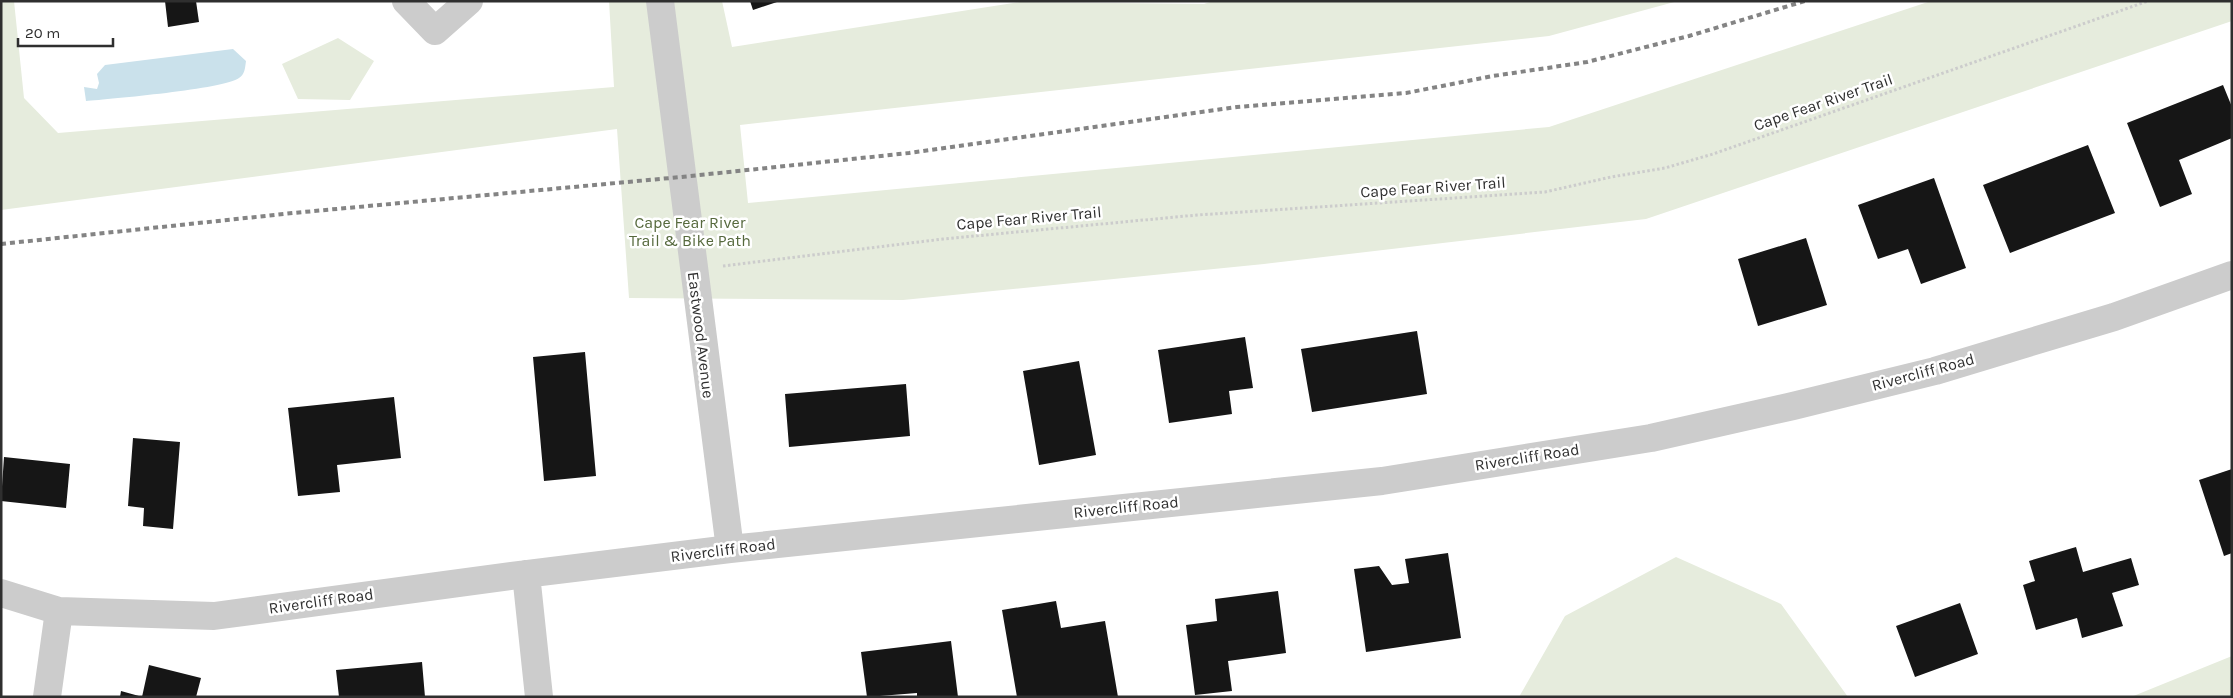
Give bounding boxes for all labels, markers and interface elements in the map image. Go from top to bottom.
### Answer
scale bar [18,15,112,47]
text: 20 m [25,24,60,42]
street label: Cape Fear River Trail [1751,69,1895,135]
street label: Cape Fear River Trail [1360,172,1506,202]
street label: Cape Fear River Trail [956,202,1102,234]
park label: Cape Fear River Trail & Bike Path [629,213,751,250]
street label: Eastwood Avenue [684,271,718,399]
street label: Rivercliff Road [1869,349,1977,395]
street label: Rivercliff Road [1473,439,1581,475]
street label: Rivercliff Road [1072,492,1180,522]
street label: Rivercliff Road [669,534,777,566]
street label: Rivercliff Road [267,584,375,618]

